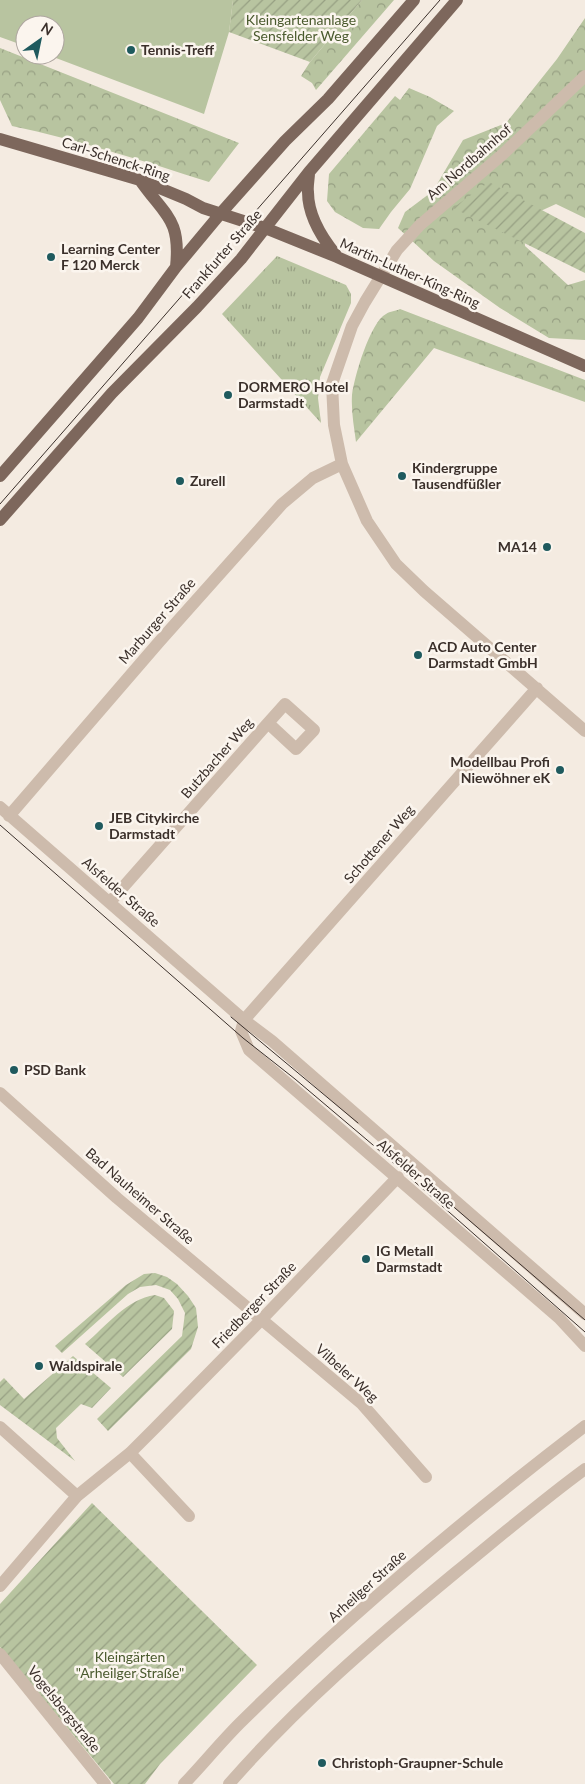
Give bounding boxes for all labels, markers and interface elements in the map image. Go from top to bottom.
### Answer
park label: Kleingartenanlage Sensfelder Weg [246,11,356,44]
north arrow [15,15,65,65]
text: N [38,19,57,39]
place label: Tennis-Treff [141,41,214,58]
marker: Tennis-Treff [125,44,137,56]
street label: Am Nordbahnhof [423,120,515,203]
street label: Carl-Schenck-Ring [60,133,173,184]
street label: Frankfurter Straße [178,206,265,302]
street label: Martin-Luther-King-Ring [338,234,483,311]
place label: Learning Center F 120 Merck [61,240,161,273]
marker: Learning Center F 120 Merck [45,251,57,263]
place label: DORMERO Hotel Darmstadt [238,378,348,411]
marker: DORMERO Hotel Darmstadt [222,389,234,401]
place label: Kindergruppe Tausendfüßler [412,459,502,492]
marker: Kindergruppe Tausendfüßler [396,470,408,482]
place label: Zurell [190,472,226,489]
marker: Zurell [174,475,186,487]
place label: MA14 [498,538,537,555]
marker: MA14 [541,541,553,553]
street label: Marburger Straße [115,574,199,667]
place label: ACD Auto Center Darmstadt GmbH [427,638,538,671]
marker: ACD Auto Center Darmstadt GmbH [412,649,424,661]
street label: Butzbacher Weg [177,714,256,801]
place label: Modellbau Profi Niewöhner eK [450,753,550,786]
marker: Modellbau Profi Niewöhner eK [554,764,566,776]
street label: Schottener Weg [340,801,417,886]
place label: JEB Citykirche Darmstadt [109,809,200,842]
marker: JEB Citykirche Darmstadt [93,820,105,832]
street label: Alsfelder Straße [79,853,164,930]
place label: PSD Bank [24,1061,87,1078]
marker: PSD Bank [8,1064,20,1076]
street label: Alsfelder Straße [374,1135,459,1212]
street label: Bad Nauheimer Straße [83,1144,198,1247]
place label: IG Metall Darmstadt [376,1242,443,1275]
marker: IG Metall Darmstadt [360,1253,372,1265]
street label: Friedberger Straße [208,1258,299,1352]
street label: Vilbeler Weg [312,1340,382,1405]
place label: Waldspirale [49,1357,123,1374]
marker: Waldspirale [33,1360,45,1372]
street label: Arheilger Straße [324,1546,409,1625]
park label: Kleingärten "Arheilger Straße" [76,1648,184,1681]
street label: Vogelsbergstraße [24,1662,104,1755]
place label: Christoph-Graupner-Schule [332,1754,504,1771]
marker: Christoph-Graupner-Schule [316,1757,328,1769]

